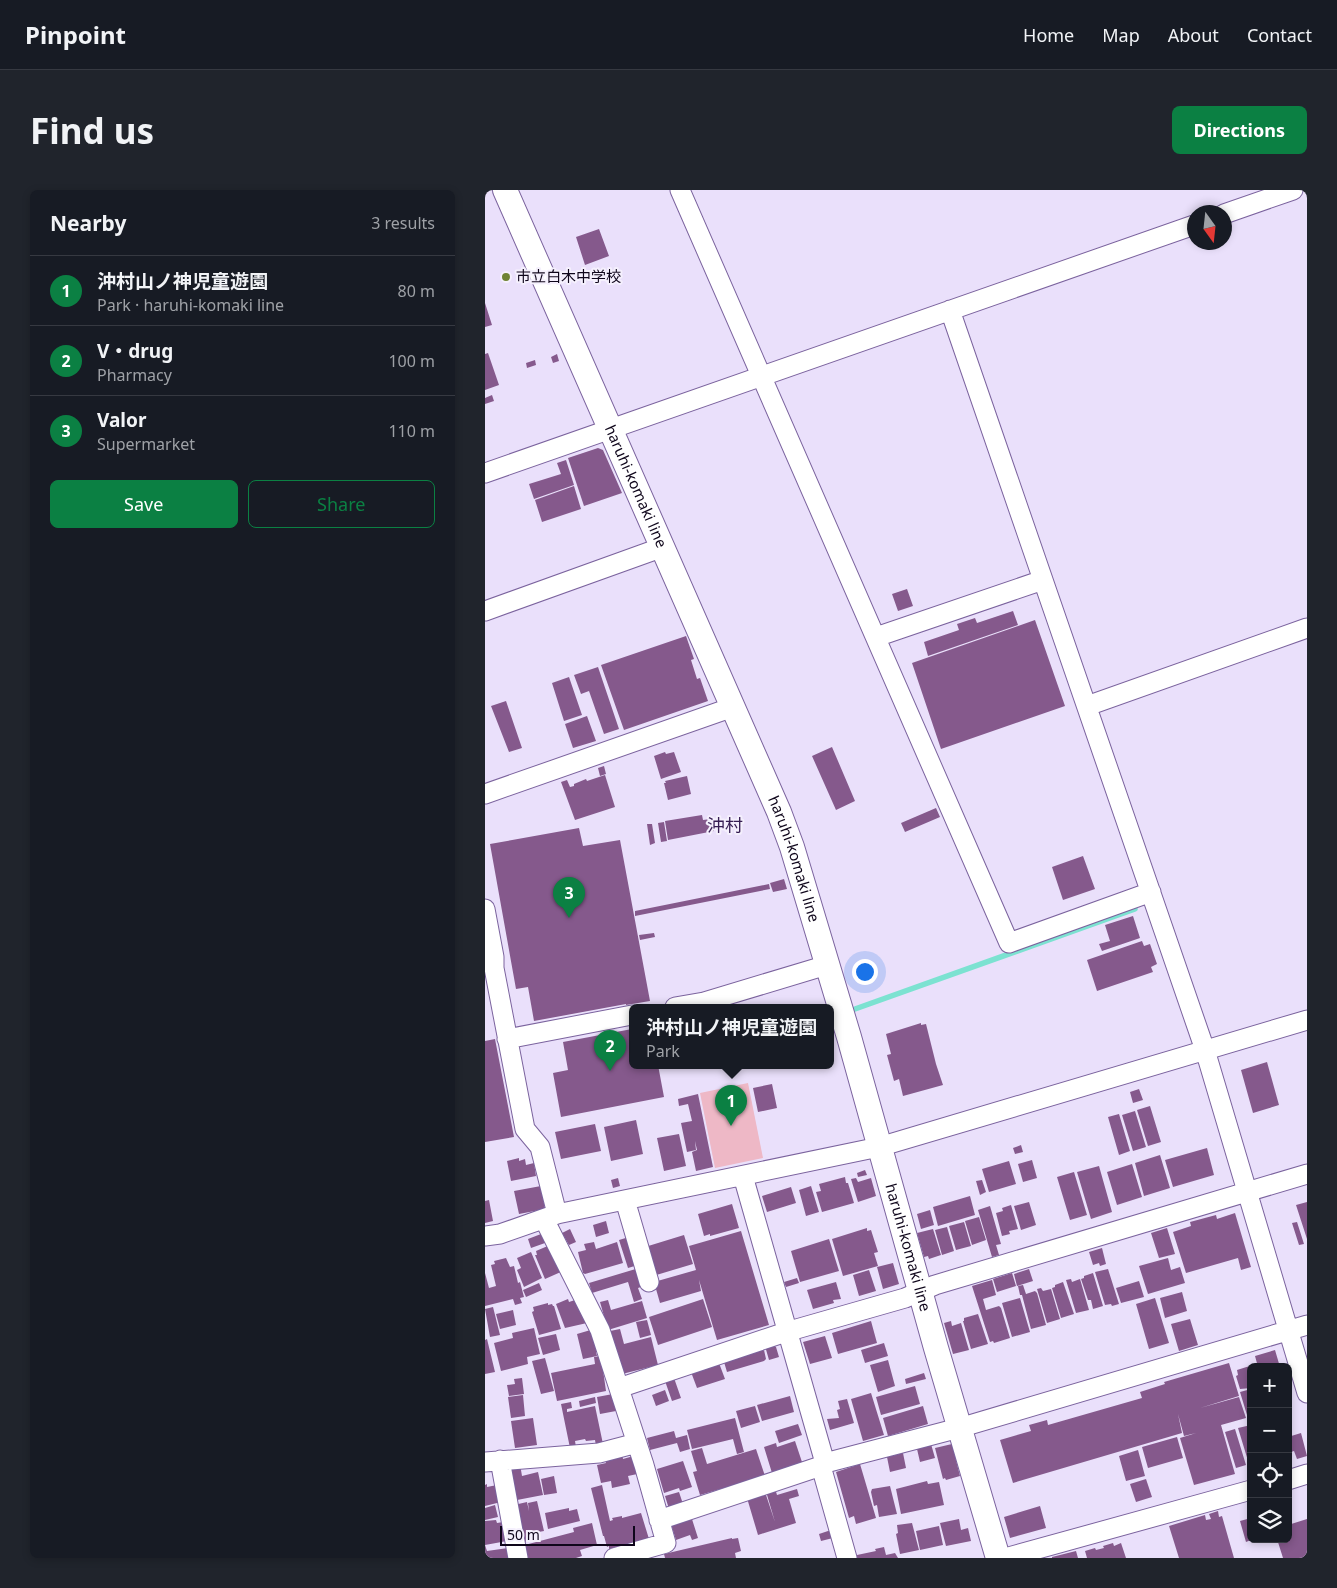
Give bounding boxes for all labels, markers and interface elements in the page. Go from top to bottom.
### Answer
text: Pinpoint [25,18,126,51]
text: Home [1023,23,1074,47]
text: Map [1102,23,1140,47]
text: About [1168,23,1219,47]
text: Contact [1247,23,1312,47]
button: Directions [1172,106,1307,154]
text: Find us [30,107,154,154]
north arrow [1187,205,1232,250]
text: Nearby [50,209,126,237]
text: 3 results [371,212,435,234]
place label: 市立白木中学校 [516,266,621,286]
text: 沖村山ノ神児童遊園 [97,268,268,294]
marker: 市立白木中学校 [500,271,512,283]
text: 1 [61,280,71,302]
text: 80 m [398,280,435,302]
text: Park · haruhi-komaki line [97,294,284,316]
text: V・drug [97,338,173,364]
text: 2 [61,350,71,372]
text: 100 m [388,350,435,372]
text: Pharmacy [97,364,172,386]
text: Valor [97,407,146,433]
text: 3 [61,420,71,442]
text: 110 m [388,420,435,442]
street label: haruhi-komaki line [601,422,672,551]
text: Supermarket [97,433,195,455]
button: Save [50,480,238,528]
button: Share [248,480,435,528]
street label: haruhi-komaki line [764,792,825,924]
district label: 沖村 [707,813,743,837]
pin: 3 [553,877,585,918]
your location [852,959,878,985]
popup [629,1004,834,1069]
text: 沖村山ノ神児童遊園 [646,1014,817,1040]
pin: 2 [594,1030,626,1071]
text: Park [646,1040,680,1062]
pin: 1 [715,1085,747,1126]
street label: haruhi-komaki line [881,1181,936,1314]
map controls [1247,1363,1292,1543]
button: + [1247,1363,1292,1408]
button: − [1247,1408,1292,1453]
button: locate [1247,1453,1292,1498]
button: layers [1247,1498,1292,1543]
scale bar [500,1523,635,1546]
text: 50 m [507,1525,540,1544]

